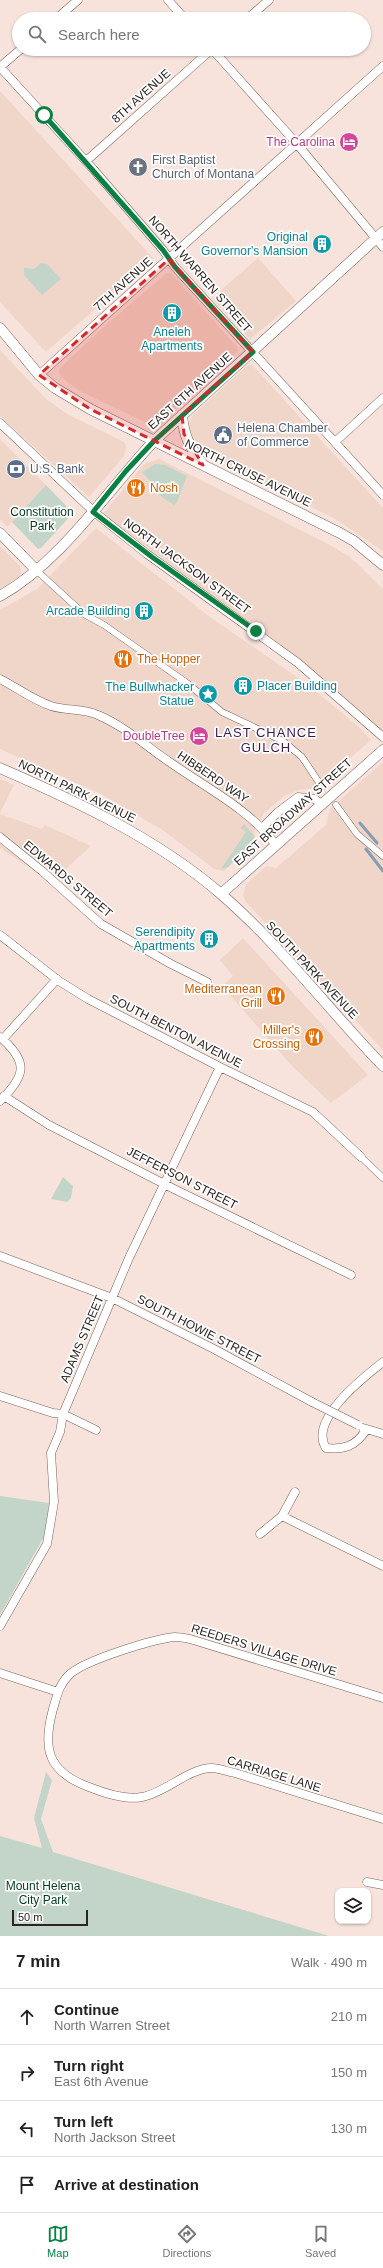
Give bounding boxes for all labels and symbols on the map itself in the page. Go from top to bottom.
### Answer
street label: 8TH AVENUE [109,66,173,126]
route start [35,106,53,124]
hotel icon: The Carolina [338,131,360,153]
place label: The Carolina [266,135,335,149]
place label: First Baptist Church of Montana [152,153,254,181]
church icon: First Baptist Church of Montana [127,156,149,178]
street label: NORTH WARREN STREET [146,213,255,335]
place label: Original Governor's Mansion [201,230,308,258]
building icon: Original Governor's Mansion [311,233,333,255]
street label: 7TH AVENUE [91,254,155,314]
building icon: Aneleh Apartments [161,302,183,324]
place label: Aneleh Apartments [141,325,203,353]
street label: EAST 6TH AVENUE [145,350,235,432]
place label: Helena Chamber of Commerce [237,421,328,449]
public building icon: Helena Chamber of Commerce [212,424,234,446]
street label: NORTH CRUSE AVENUE [183,436,313,510]
bank icon: U.S. Bank [5,458,27,480]
place label: U.S. Bank [30,462,85,476]
restaurant icon: Nosh [125,477,147,499]
place label: Nosh [150,481,178,495]
park label: Constitution Park [10,505,74,533]
street label: NORTH JACKSON STREET [121,515,254,617]
building icon: Arcade Building [133,600,155,622]
place label: Arcade Building [46,604,130,618]
route end [247,622,265,640]
restaurant icon: The Hopper [112,648,134,670]
place label: The Hopper [137,652,200,666]
building icon: Placer Building [232,675,254,697]
place label: Placer Building [257,679,337,693]
place label: The Bullwhacker Statue [105,680,194,708]
place icon: The Bullwhacker Statue [197,683,219,705]
hotel icon: DoubleTree [188,725,210,747]
district label: LAST CHANCE GULCH [215,725,317,755]
place label: DoubleTree [123,729,185,743]
street label: HIBBERD WAY [175,748,251,806]
street label: EAST BROADWAY STREET [231,755,355,869]
street label: NORTH PARK AVENUE [16,756,138,826]
street label: EDWARDS STREET [21,838,116,921]
street label: SOUTH PARK AVENUE [263,918,361,1022]
place label: Serendipity Apartments [134,925,195,953]
building icon: Serendipity Apartments [198,928,220,950]
place label: Mediterranean Grill [185,982,262,1010]
restaurant icon: Mediterranean Grill [265,985,287,1007]
street label: SOUTH BENTON AVENUE [108,992,244,1070]
place label: Miller's Crossing [253,1023,300,1051]
restaurant icon: Miller's Crossing [303,1026,325,1048]
street label: JEFFERSON STREET [124,1144,240,1212]
street label: SOUTH HOWIE STREET [135,1292,264,1367]
street label: ADAMS STREET [57,1293,107,1385]
street label: REEDERS VILLAGE DRIVE [190,1621,338,1679]
street label: CARRIAGE LANE [225,1753,323,1795]
park label: Mount Helena City Park [6,1879,81,1907]
scale bar [12,1908,88,1927]

